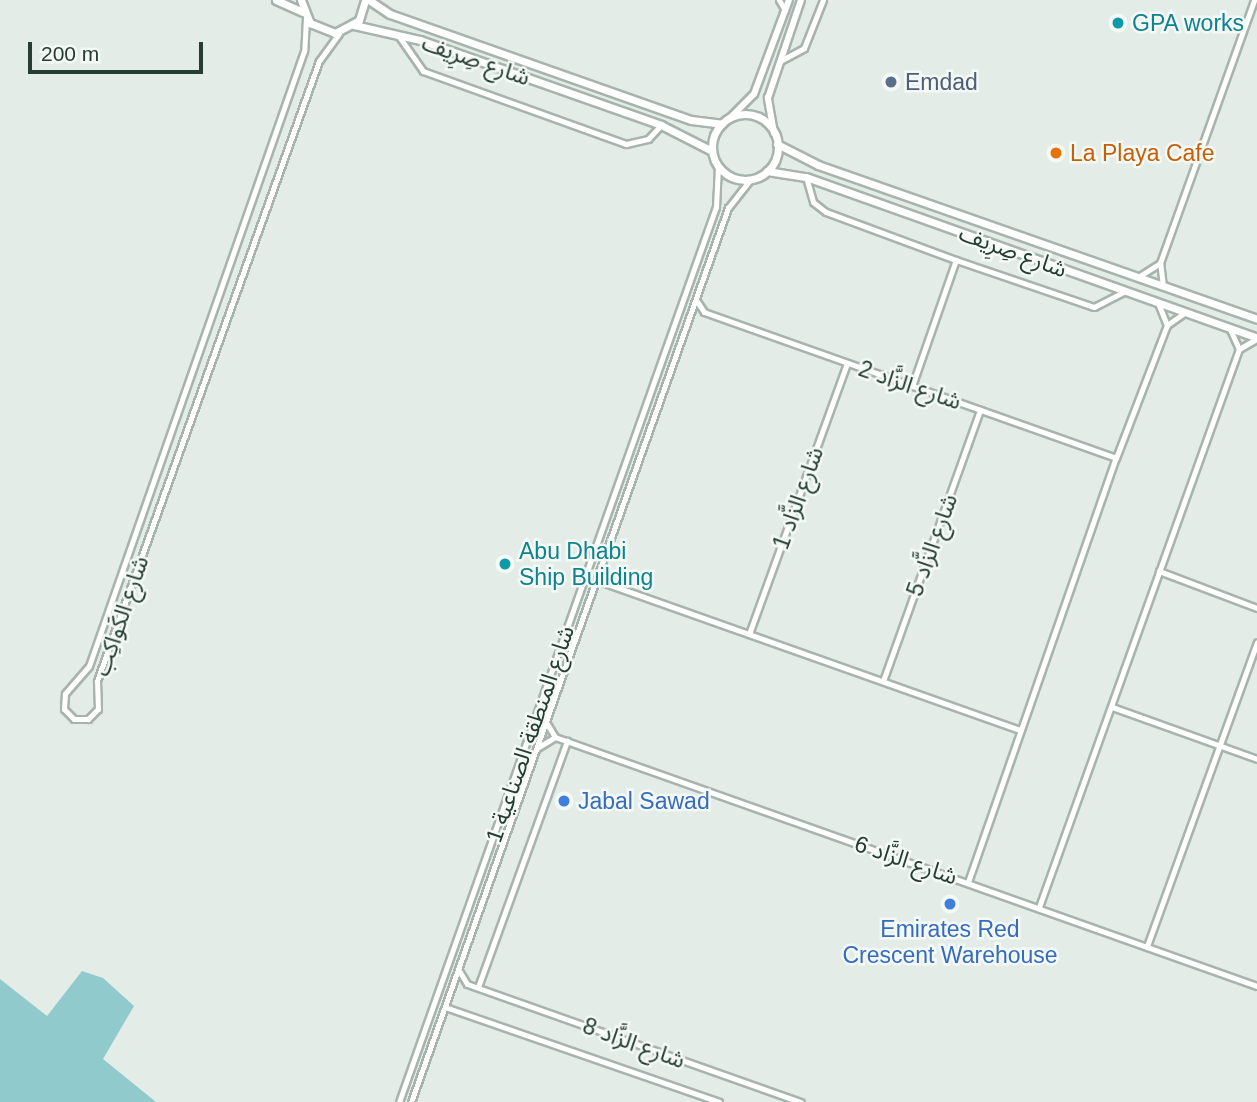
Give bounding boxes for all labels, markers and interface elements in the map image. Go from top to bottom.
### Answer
place label: GPA works [1132,9,1245,37]
marker: GPA works [1110,15,1126,31]
scale bar [32,28,206,72]
street label: شارع صِرِيف [418,29,534,91]
text: 200 m [41,42,99,65]
place label: Emdad [905,68,978,96]
marker: Emdad [883,74,899,90]
place label: La Playa Cafe [1070,139,1214,167]
marker: La Playa Cafe [1048,145,1064,161]
street label: شارع صِرِيف [955,219,1071,283]
street label: شارع الزَّاد 2 [855,355,965,415]
street label: شارع الزَّاد 1 [767,443,829,553]
street label: شارع الزَّاد 5 [901,490,963,600]
place label: Abu Dhabi Ship Building [519,537,653,591]
street label: شارع الكَواكِب [88,552,154,680]
marker: Abu Dhabi Ship Building [497,556,513,572]
street label: شارع المنطقة الصناعية 1 [480,622,580,846]
place label: Jabal Sawad [578,787,710,815]
marker: Jabal Sawad [556,793,572,809]
street label: شارع الزَّاد 6 [851,830,961,890]
marker: Emirates Red Crescent Warehouse [942,896,958,912]
place label: Emirates Red Crescent Warehouse [842,915,1058,969]
street label: شارع الزَّاد 8 [579,1012,689,1074]

